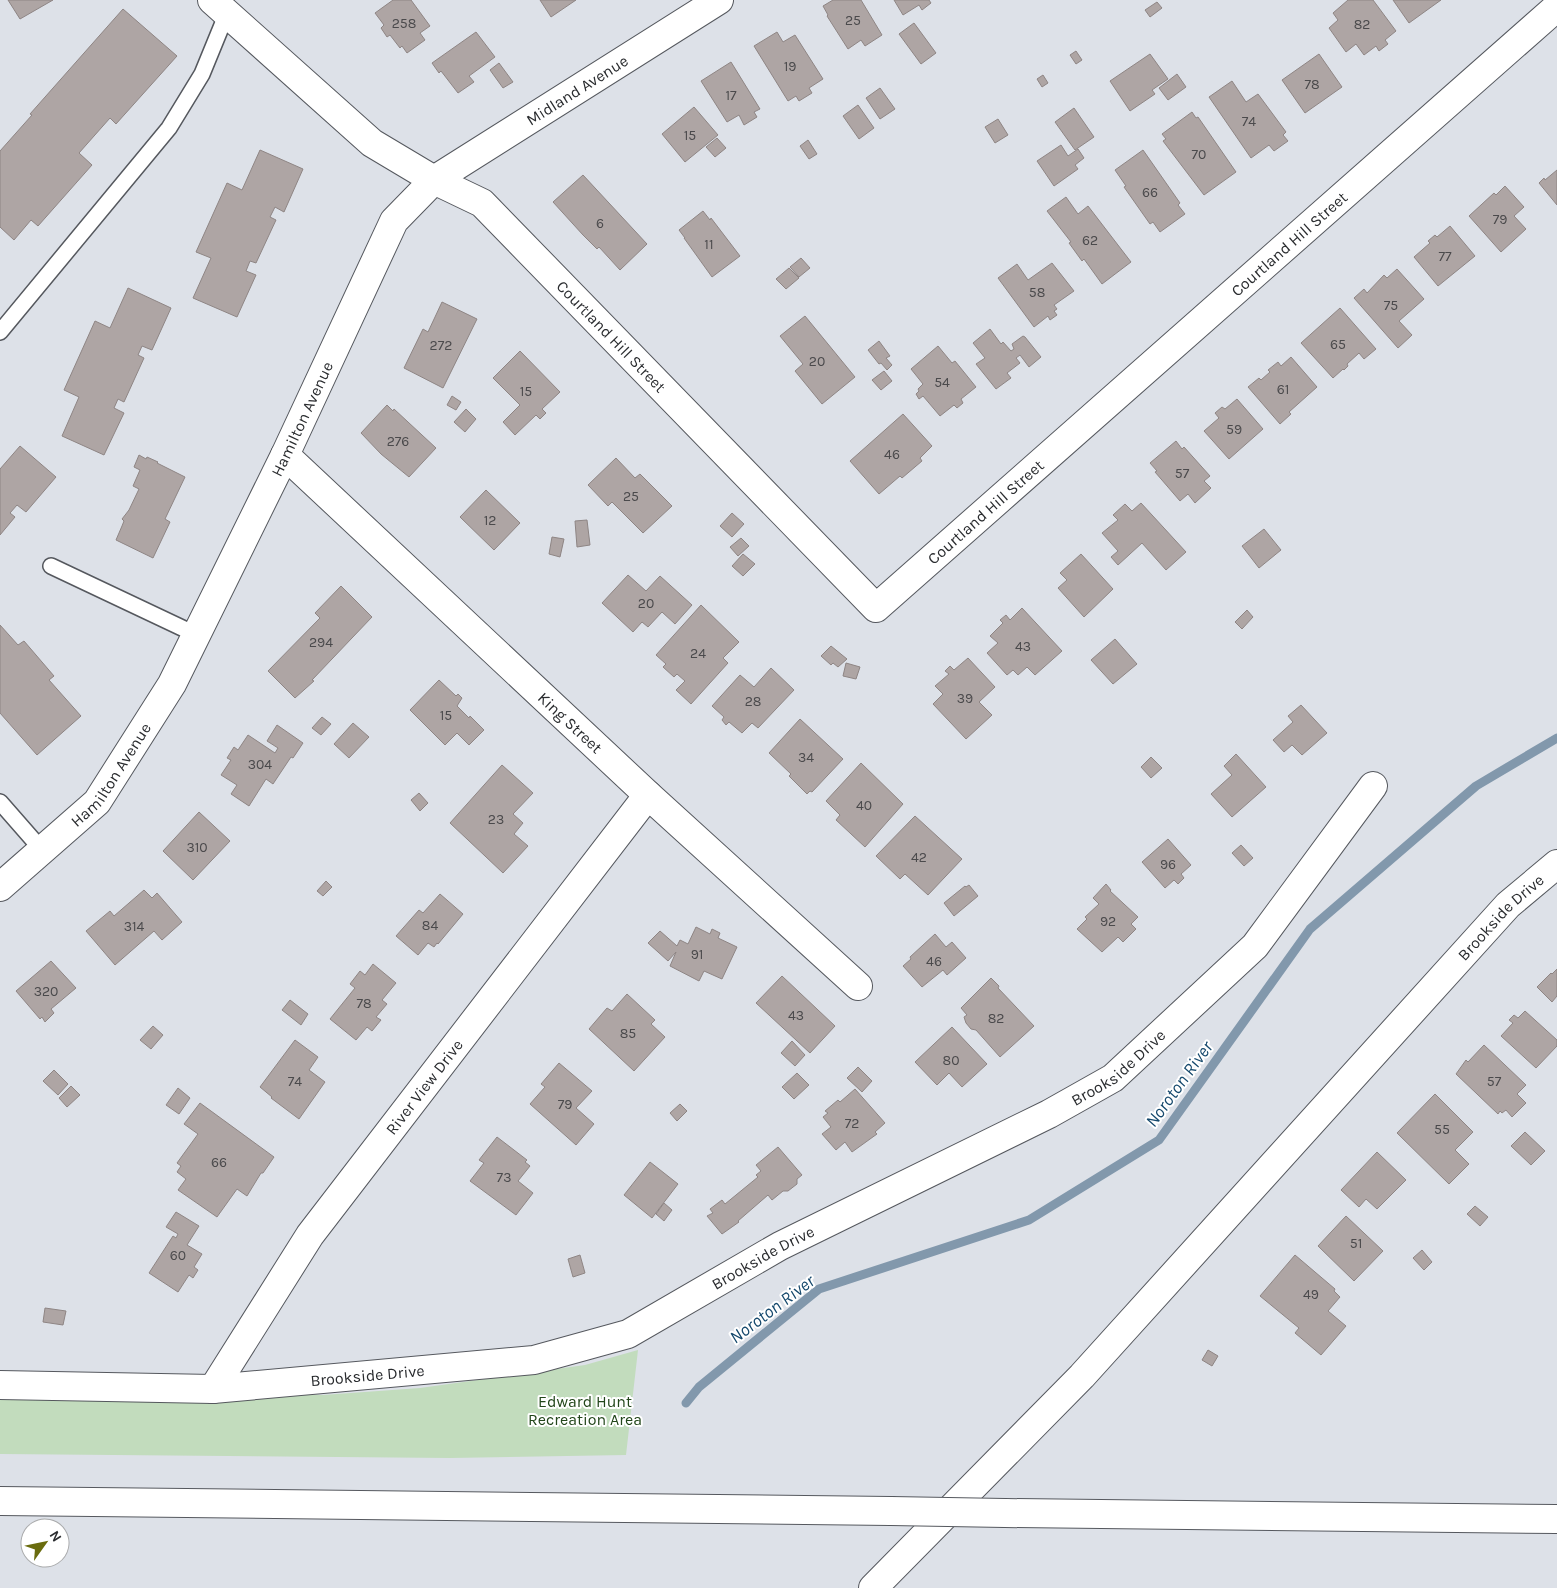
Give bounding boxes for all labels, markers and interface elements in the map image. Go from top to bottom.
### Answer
house number: 25 [845,12,861,29]
house number: 258 [392,15,416,32]
house number: 82 [1354,16,1370,33]
street label: Midland Avenue [522,51,631,129]
house number: 19 [784,58,796,75]
house number: 78 [1304,76,1320,93]
house number: 17 [725,87,737,104]
house number: 74 [1242,113,1256,130]
house number: 15 [684,127,696,144]
house number: 70 [1192,146,1206,163]
house number: 66 [1142,184,1158,201]
street label: Courtland Hill Street [1227,187,1351,300]
house number: 79 [1493,211,1507,228]
house number: 6 [596,215,604,232]
house number: 62 [1082,232,1098,249]
house number: 11 [704,236,714,253]
house number: 77 [1438,248,1452,265]
street label: Courtland Hill Street [553,276,670,396]
house number: 58 [1029,284,1045,301]
house number: 75 [1384,297,1398,314]
house number: 65 [1330,336,1346,353]
house number: 272 [430,337,452,354]
house number: 20 [809,353,825,370]
street label: Hamilton Avenue [267,358,337,479]
house number: 54 [934,374,950,391]
house number: 61 [1277,381,1289,398]
house number: 15 [520,383,532,400]
house number: 59 [1226,421,1242,438]
house number: 276 [387,433,409,450]
house number: 46 [884,446,900,463]
street label: Courtland Hill Street [923,455,1047,568]
house number: 57 [1175,465,1190,482]
house number: 25 [623,488,639,505]
house number: 12 [484,512,496,529]
house number: 20 [638,595,654,612]
house number: 294 [309,634,333,651]
house number: 43 [1015,638,1031,655]
house number: 24 [690,645,706,662]
street label: King Street [534,688,606,757]
house number: 39 [957,690,973,707]
house number: 28 [745,693,761,710]
house number: 15 [440,707,452,724]
street label: Hamilton Avenue [66,719,155,830]
house number: 34 [798,749,814,766]
house number: 304 [248,756,272,773]
house number: 40 [856,797,872,814]
house number: 23 [488,811,504,828]
house number: 310 [186,839,208,856]
house number: 42 [911,849,927,866]
house number: 96 [1160,856,1176,873]
street label: Brookside Drive [1453,870,1547,964]
house number: 92 [1100,913,1116,930]
house number: 84 [422,917,438,934]
house number: 314 [124,918,145,935]
house number: 91 [691,946,703,963]
house number: 46 [926,953,942,970]
house number: 320 [34,983,58,1000]
house number: 78 [356,995,372,1012]
house number: 43 [788,1007,804,1024]
house number: 82 [988,1010,1004,1027]
house number: 85 [620,1025,636,1042]
street label: Brookside Drive [1068,1025,1169,1109]
street label: River View Drive [381,1035,467,1138]
water label: Noroton River [1140,1036,1218,1131]
house number: 80 [943,1052,959,1069]
house number: 74 [288,1073,302,1090]
house number: 57 [1487,1073,1502,1090]
house number: 79 [558,1096,572,1113]
house number: 72 [845,1115,859,1132]
house number: 55 [1434,1121,1450,1138]
house number: 66 [211,1154,227,1171]
house number: 73 [497,1169,511,1186]
street label: Brookside Drive [708,1221,817,1293]
house number: 51 [1350,1235,1362,1252]
house number: 60 [170,1247,186,1264]
water label: Noroton River [725,1269,820,1348]
house number: 49 [1303,1286,1319,1303]
street label: Brookside Drive [310,1360,425,1390]
park label: Edward Hunt Recreation Area [528,1392,642,1429]
north arrow [20,1518,70,1568]
text: N [46,1527,65,1545]

